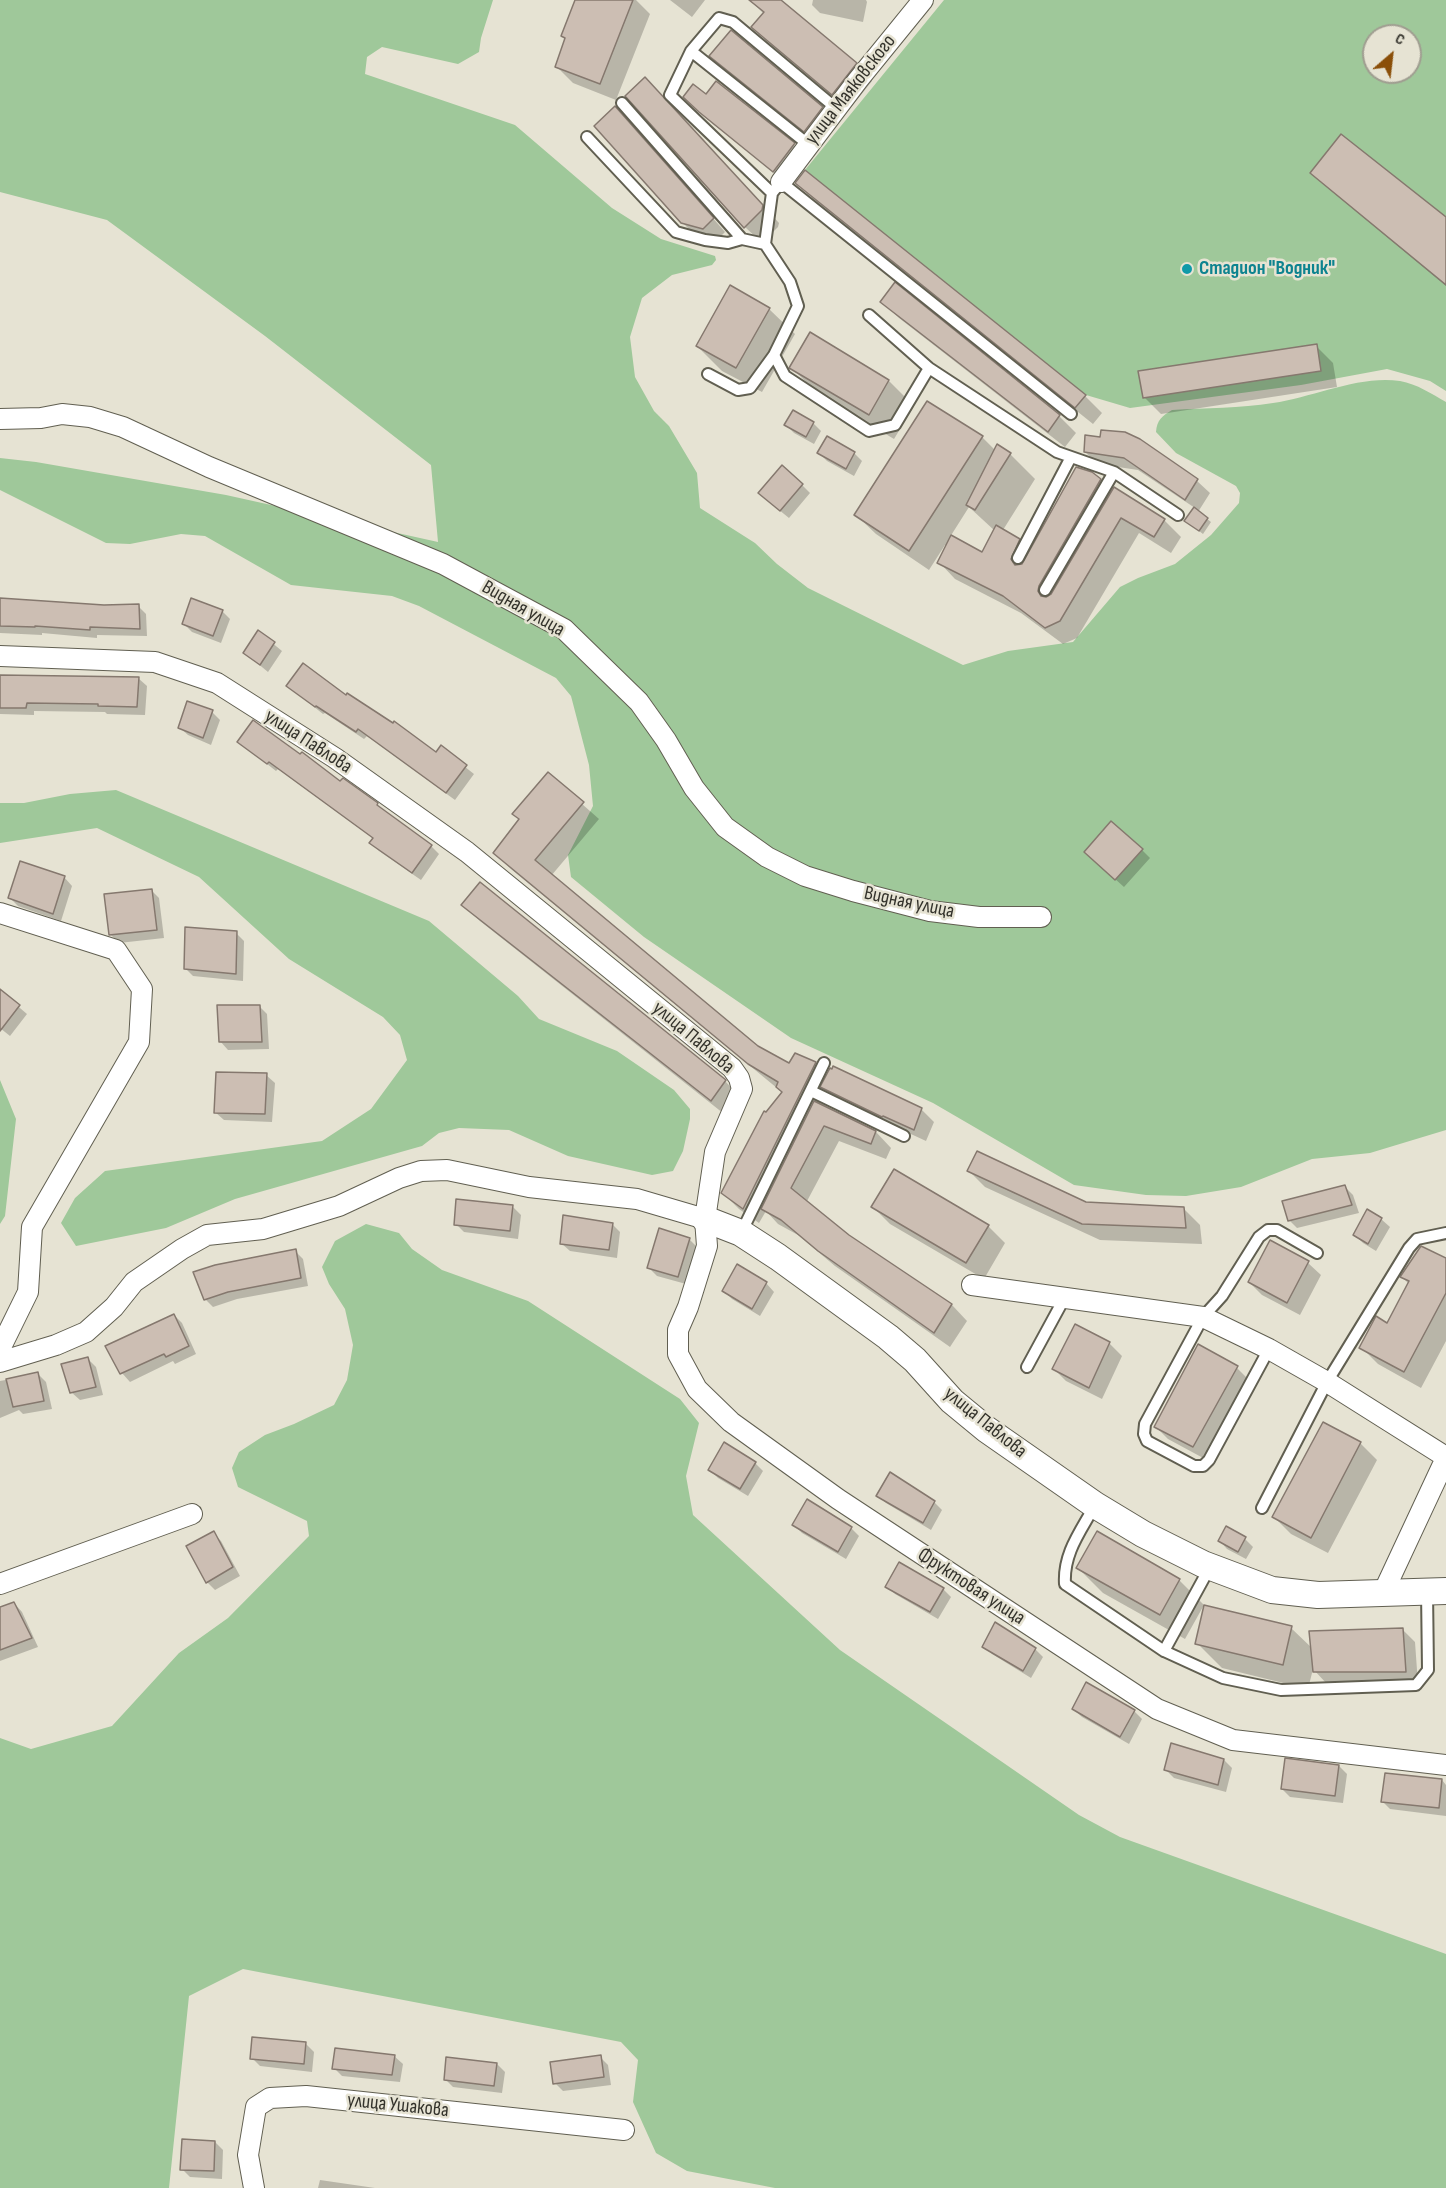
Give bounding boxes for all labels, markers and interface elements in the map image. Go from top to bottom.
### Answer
north arrow [1362,24,1422,84]
text: С [1392,29,1408,50]
street label: улица Маяковского [801,30,901,150]
place label: Стадион "Водник" [1199,257,1335,281]
marker: Стадион "Водник" [1180,262,1194,276]
street label: Видная улица [477,576,569,642]
street label: улица Павлова [260,705,356,779]
street label: Видная улица [862,882,956,924]
street label: улица Павлова [647,997,739,1079]
street label: улица Павлова [939,1382,1031,1464]
street label: Фруктовая улица [913,1543,1029,1631]
street label: улица Ушакова [346,2089,450,2123]

